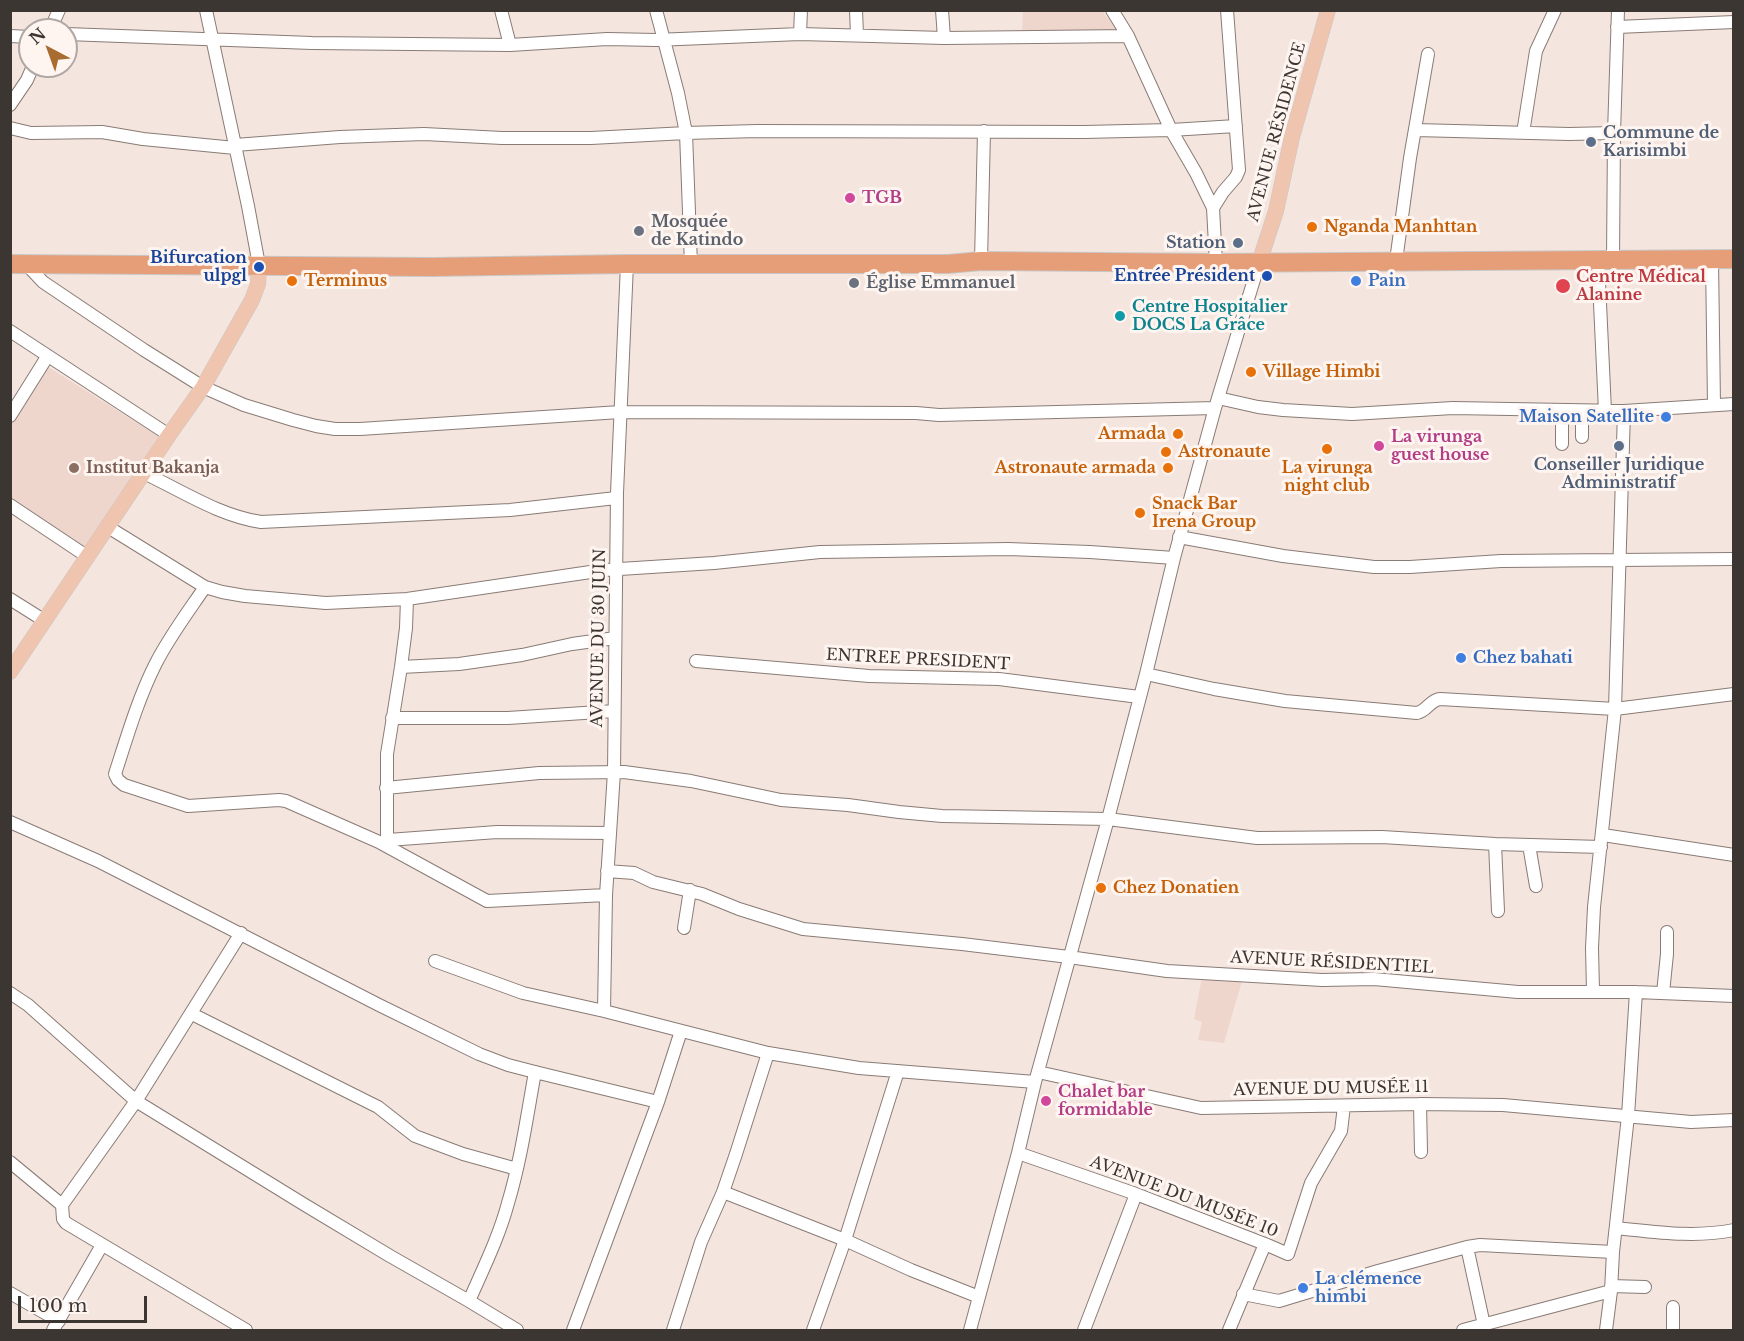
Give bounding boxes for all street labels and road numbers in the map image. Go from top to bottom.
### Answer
street label: AVENUE RÉSIDENCE [1244,40,1310,224]
street label: AVENUE DU 30 JUIN [588,548,610,728]
street label: ENTREE PRESIDENT [825,646,1011,674]
street label: AVENUE RÉSIDENTIEL [1230,948,1434,978]
street label: AVENUE DU MUSÉE 11 [1233,1078,1429,1100]
street label: AVENUE DU MUSÉE 10 [1087,1152,1281,1242]

